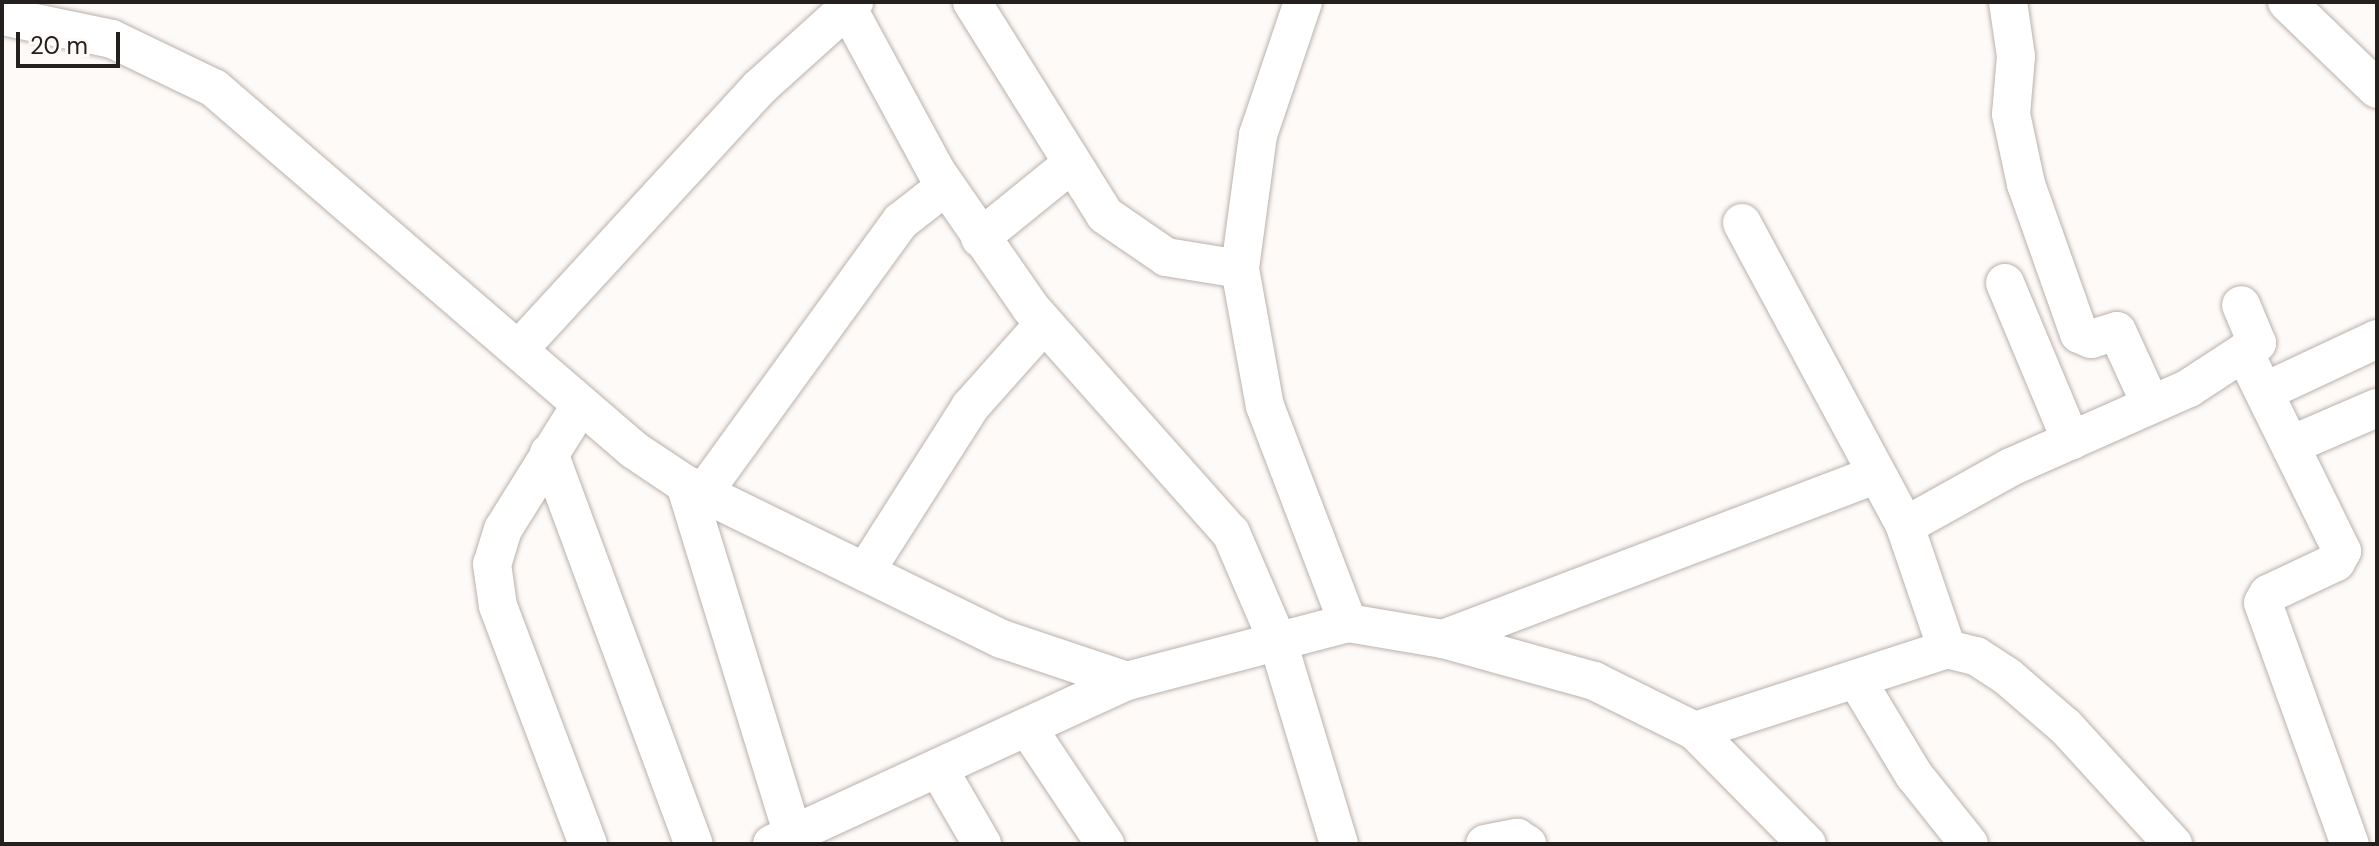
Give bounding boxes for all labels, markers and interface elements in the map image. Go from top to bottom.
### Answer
scale bar [20,16,124,66]
text: 20 m [30,30,88,61]

